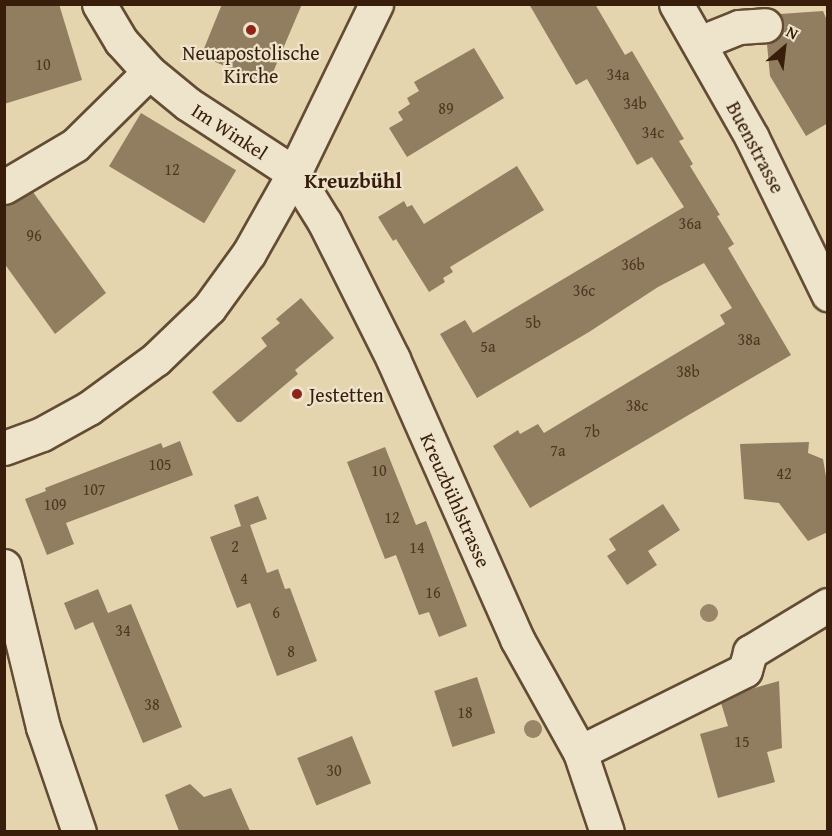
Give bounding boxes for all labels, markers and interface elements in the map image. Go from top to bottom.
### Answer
north arrow [754,18,814,78]
text: N [782,19,803,45]
marker: Neuapostolische Kirche [244,23,258,37]
place label: Neuapostolische Kirche [182,40,320,87]
house number: 10 [35,54,51,74]
house number: 34a [607,64,629,84]
house number: 34b [623,93,647,113]
street label: Buenstrasse [722,97,790,197]
street label: Im Winkel [188,98,272,164]
house number: 89 [438,98,454,118]
house number: 34c [642,122,664,142]
house number: 12 [164,159,180,179]
district label: Kreuzbühl [304,168,402,194]
house number: 36a [679,213,701,233]
house number: 96 [26,225,42,245]
house number: 36b [621,254,645,274]
house number: 36c [573,280,595,300]
house number: 5b [525,312,541,332]
house number: 38a [738,329,760,349]
house number: 5a [480,336,496,356]
house number: 38b [676,361,700,381]
place label: Jestetten [309,382,384,406]
marker: Jestetten [290,387,304,401]
house number: 38c [626,395,648,415]
house number: 7b [584,421,600,441]
street label: Kreuzbühlstrasse [416,429,496,571]
house number: 7a [550,440,566,460]
house number: 105 [148,454,172,474]
house number: 10 [371,460,387,480]
house number: 42 [776,463,792,483]
house number: 107 [82,479,106,499]
house number: 109 [43,494,67,514]
house number: 12 [384,507,400,527]
house number: 2 [231,536,239,556]
house number: 14 [409,537,425,557]
house number: 4 [240,568,248,588]
house number: 16 [425,582,441,602]
house number: 6 [272,602,280,622]
house number: 34 [115,620,131,640]
house number: 8 [287,641,295,661]
house number: 38 [144,694,160,714]
house number: 18 [457,702,473,722]
house number: 15 [734,731,750,751]
house number: 30 [326,760,342,780]

